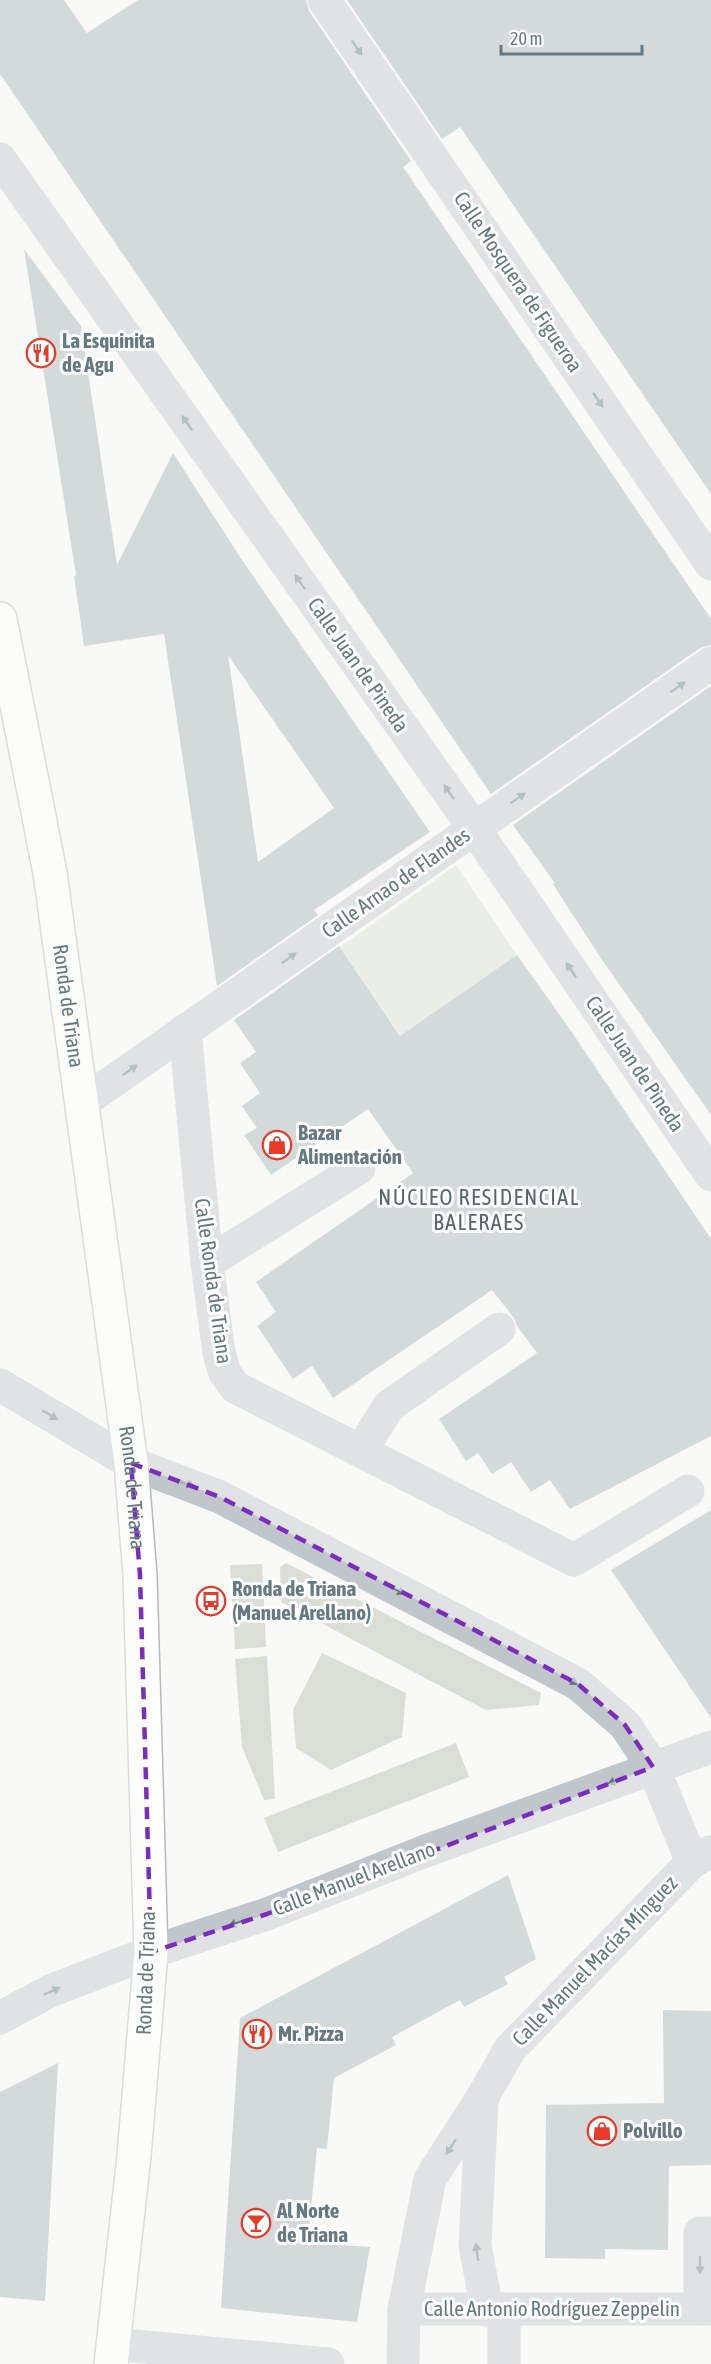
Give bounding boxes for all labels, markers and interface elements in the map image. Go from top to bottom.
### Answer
scale bar [501,18,642,56]
text: 20 m [510,28,542,49]
one-way arrow [352,40,363,57]
street label: Calle Mosquera de Figueroa [450,187,588,376]
place label: La Esquinita de Agu [62,328,155,376]
restaurant icon: La Esquinita de Agu [25,337,57,369]
one-way arrow [592,391,604,407]
one-way arrow [181,415,193,431]
one-way arrow [295,574,306,590]
street label: Calle Juan de Pineda [303,593,414,736]
one-way arrow [669,681,685,693]
one-way arrow [443,785,455,801]
one-way arrow [509,792,525,804]
street label: Calle Arnao de Flandes [317,822,474,942]
street label: Ronda de Triana [49,943,90,1069]
one-way arrow [281,953,297,964]
one-way arrow [565,963,577,979]
street label: Calle Juan de Pineda [582,991,690,1136]
one-way arrow [121,1064,137,1076]
place label: Bazar Alimentación [297,1120,402,1168]
shop icon: Bazar Alimentación [261,1129,293,1161]
district label: NÚCLEO RESIDENCIAL BALERAES [378,1184,580,1235]
street label: Calle Ronda de Triana [191,1197,237,1365]
one-way arrow [42,1409,58,1420]
street label: Ronda de Triana [115,1424,151,1550]
one-way arrow [177,1478,195,1488]
place label: Ronda de Triana (Manuel Arellano) [232,1576,371,1624]
bus stop icon: Ronda de Triana (Manuel Arellano) [195,1585,227,1617]
one-way arrow [389,1585,406,1595]
one-way arrow [562,1675,579,1685]
one-way arrow [607,1776,625,1786]
street label: Calle Manuel Arellano [269,1836,438,1920]
street label: Calle Manuel Macías Mínguez [507,1870,682,2050]
street label: Ronda de Triana [131,1910,159,2035]
one-way arrow [228,1919,246,1929]
one-way arrow [43,1986,60,1995]
restaurant icon: Mr. Pizza [241,2018,273,2050]
place label: Mr. Pizza [278,2021,344,2045]
shop icon: Polvillo [586,2115,618,2147]
place label: Polvillo [623,2118,683,2142]
one-way arrow [445,2139,456,2155]
place label: Al Norte de Triana [276,2198,348,2246]
bar icon: Al Norte de Triana [240,2207,272,2239]
one-way arrow [472,2242,481,2261]
one-way arrow [695,2256,705,2275]
street label: Calle Antonio Rodríguez Zeppelin [424,2296,680,2320]

